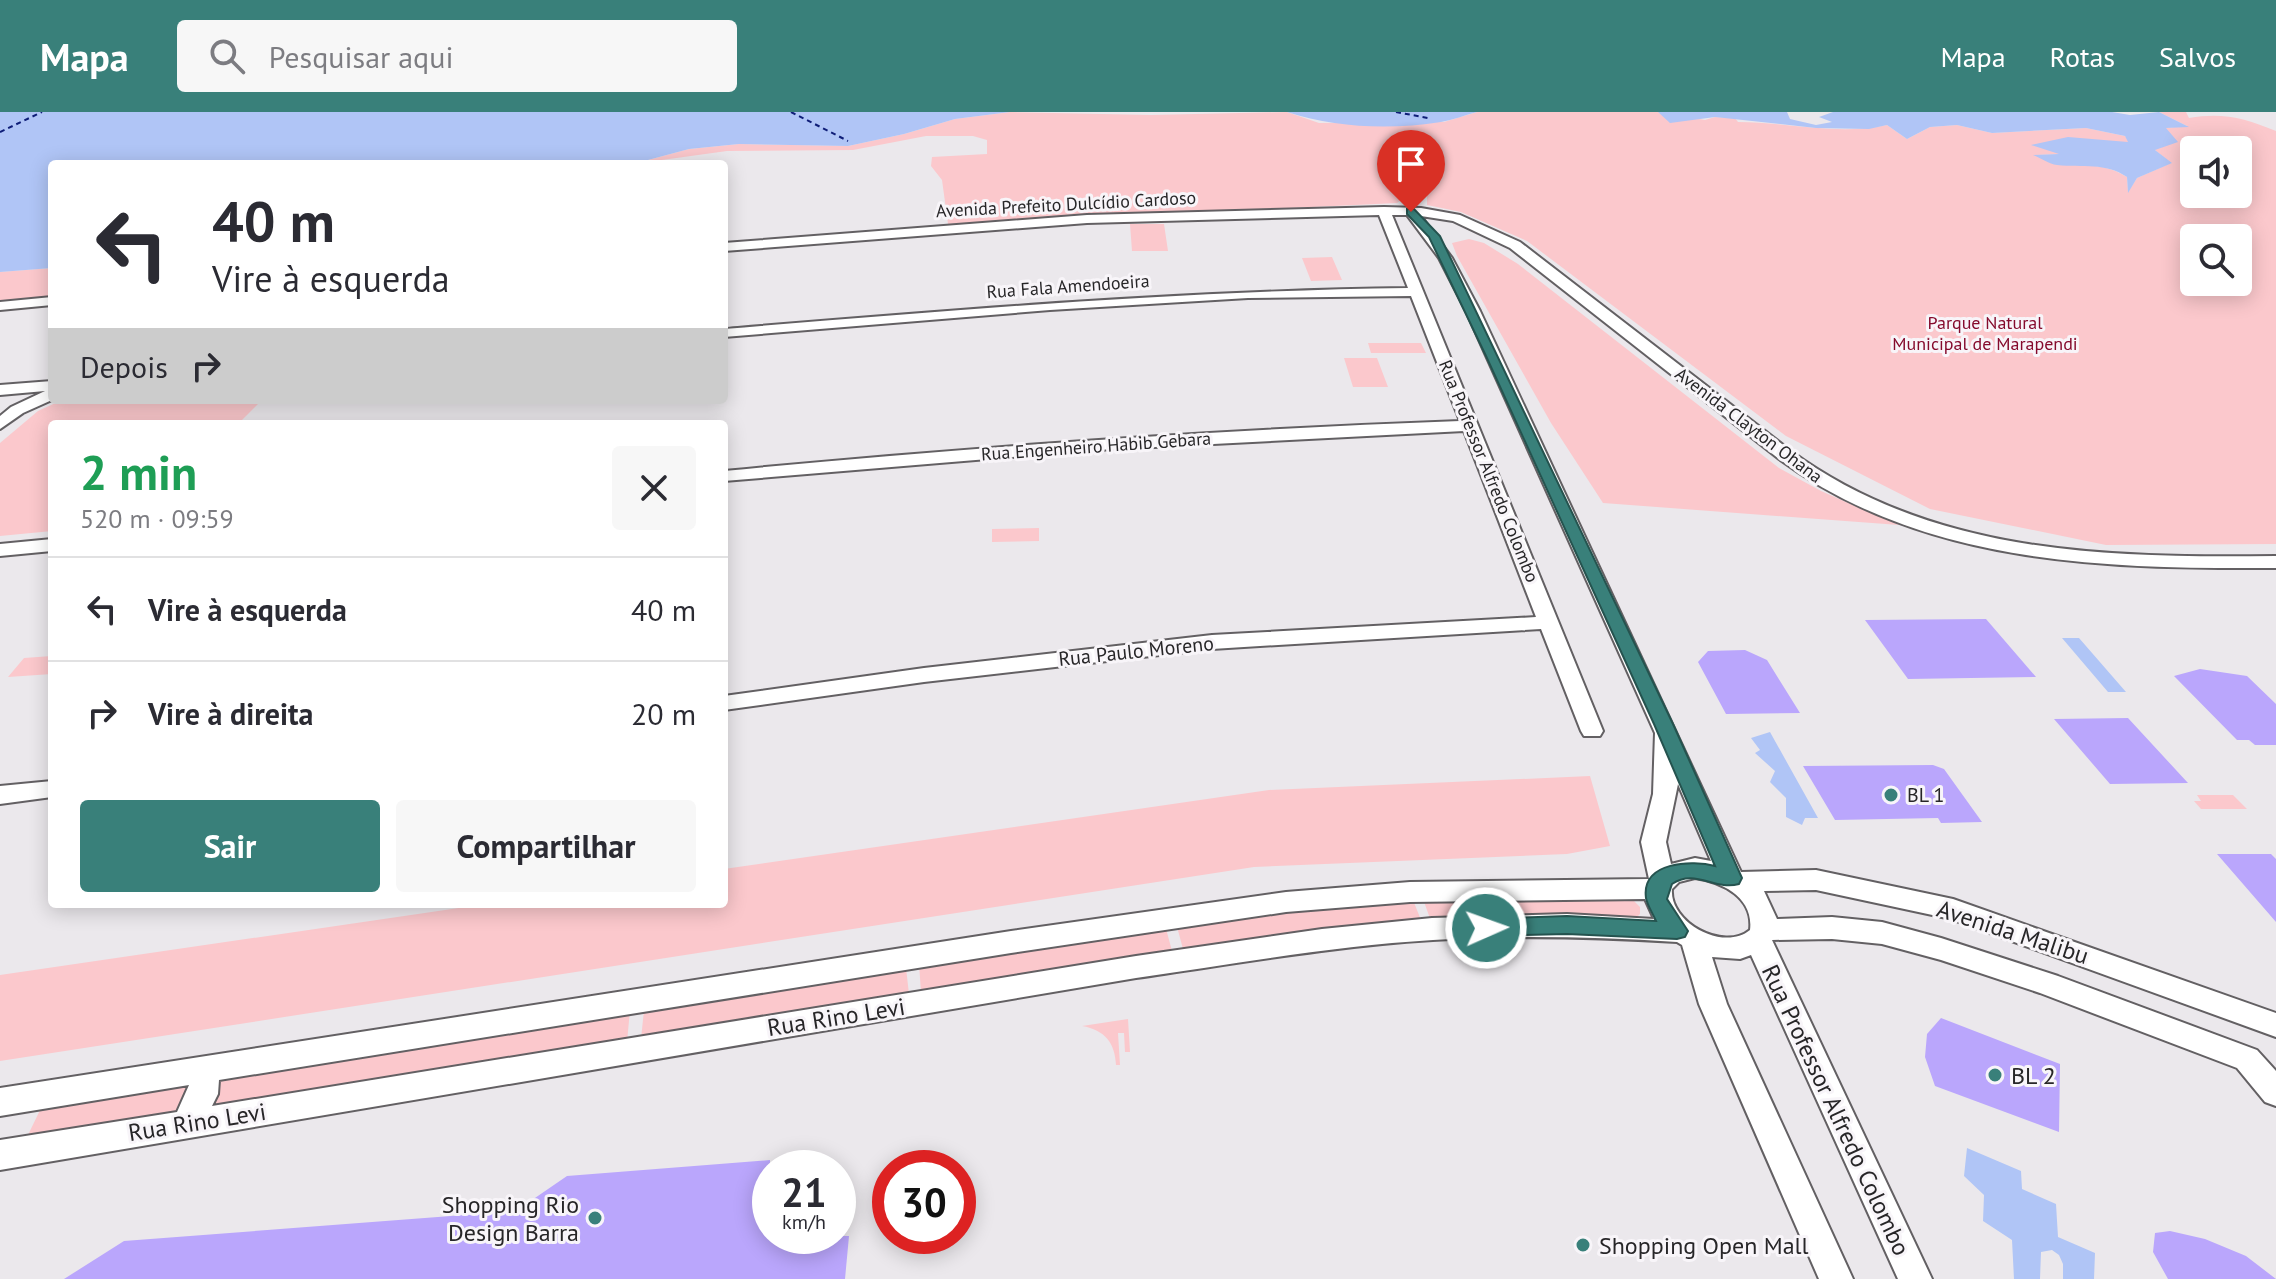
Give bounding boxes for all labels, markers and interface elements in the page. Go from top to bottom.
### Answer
search box [177,20,737,92]
text: Mapa [40,32,129,81]
icon: search [205,34,249,78]
text: Pesquisar aqui [269,37,453,76]
text: Mapa [1941,38,2006,75]
text: Rotas [2050,38,2115,75]
text: Salvos [2159,38,2236,75]
pin [1377,130,1445,212]
map controls [2180,136,2252,296]
button: sound [2180,136,2252,208]
icon: arrive [1389,142,1433,186]
text: 40 m [212,185,335,257]
street label: Avenida Prefeito Dulcídio Cardoso [935,186,1197,222]
icon: left [80,192,184,296]
button: search [2180,224,2252,296]
text: Vire à esquerda [212,255,450,302]
street label: Rua Fala Amendoeira [986,269,1150,303]
park label: Parque Natural Municipal de Marapendi [1892,311,2078,355]
icon: right [184,344,228,388]
text: Depois [80,347,168,386]
street label: Rua Professor Alfredo Colombo [1434,356,1544,586]
street label: Avenida Clayton Ohana [1671,362,1827,488]
street label: Rua Engenheiro Habib Gebara [980,426,1212,466]
text: 2 min [80,441,197,503]
button: close [612,446,696,530]
text: 520 m · 09:59 [80,502,234,535]
icon: left [80,587,124,631]
text: Vire à esquerda [148,590,347,629]
text: 40 m [631,590,696,629]
street label: Rua Paulo Moreno [1057,630,1215,672]
icon: right [80,691,124,735]
text: Vire à direita [148,694,313,733]
text: 20 m [631,694,696,733]
place label: BL 1 [1907,782,1944,808]
marker: BL 1 [1882,786,1900,804]
button: Sair [80,800,380,892]
button: Compartilhar [396,800,696,892]
position arrow [1444,886,1528,970]
street label: Avenida Malibu [1933,893,2093,971]
street label: Rua Professor Alfredo Colombo [1755,960,1917,1260]
street label: Rua Rino Levi [765,991,907,1043]
place label: BL 2 [2011,1060,2056,1091]
marker: BL 2 [1986,1066,2004,1084]
street label: Rua Rino Levi [126,1096,268,1148]
speed limit sign: 30 [872,1150,976,1254]
text: 21 [781,1166,827,1218]
place label: Shopping Rio Design Barra [442,1189,579,1248]
marker: Shopping Rio Design Barra [586,1209,604,1227]
text: km/h [782,1209,826,1235]
place label: Shopping Open Mall [1599,1230,1809,1261]
marker: Shopping Open Mall [1574,1236,1592,1254]

